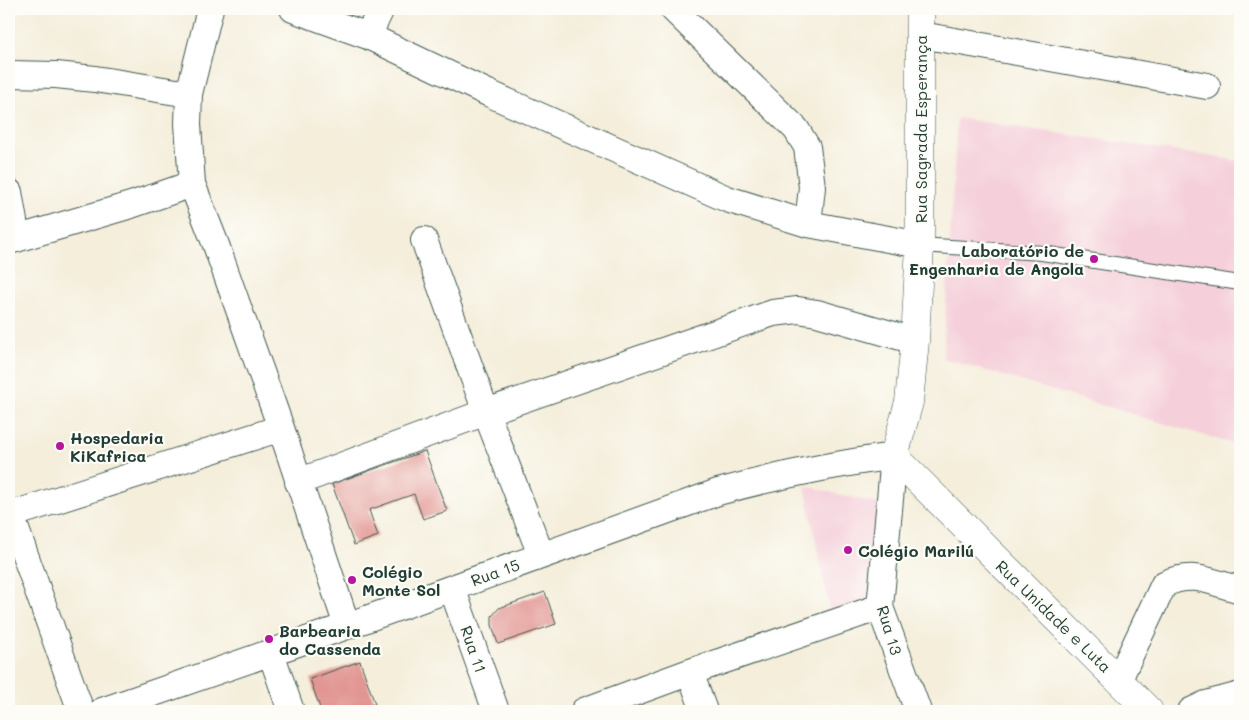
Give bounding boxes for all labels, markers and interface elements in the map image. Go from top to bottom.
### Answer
street label: Rua Sagrada Esperança [910,35,931,223]
place label: Laboratório de Engenharia de Angola [909,240,1084,279]
marker: Laboratório de Engenharia de Angola [1088,253,1100,265]
place label: Hospedaria KiKafrica [70,427,164,466]
marker: Hospedaria KiKafrica [54,440,66,452]
place label: Colégio Marilú [858,540,974,561]
marker: Colégio Marilú [842,544,854,556]
street label: Rua 15 [468,553,522,591]
street label: Rua Unidade e Luta [992,555,1116,677]
place label: Colégio Monte Sol [362,561,440,600]
marker: Colégio Monte Sol [346,574,358,586]
street label: Rua 13 [873,603,907,657]
place label: Barbearia do Cassenda [279,620,381,659]
street label: Rua 11 [456,623,492,675]
marker: Barbearia do Cassenda [263,633,275,645]

